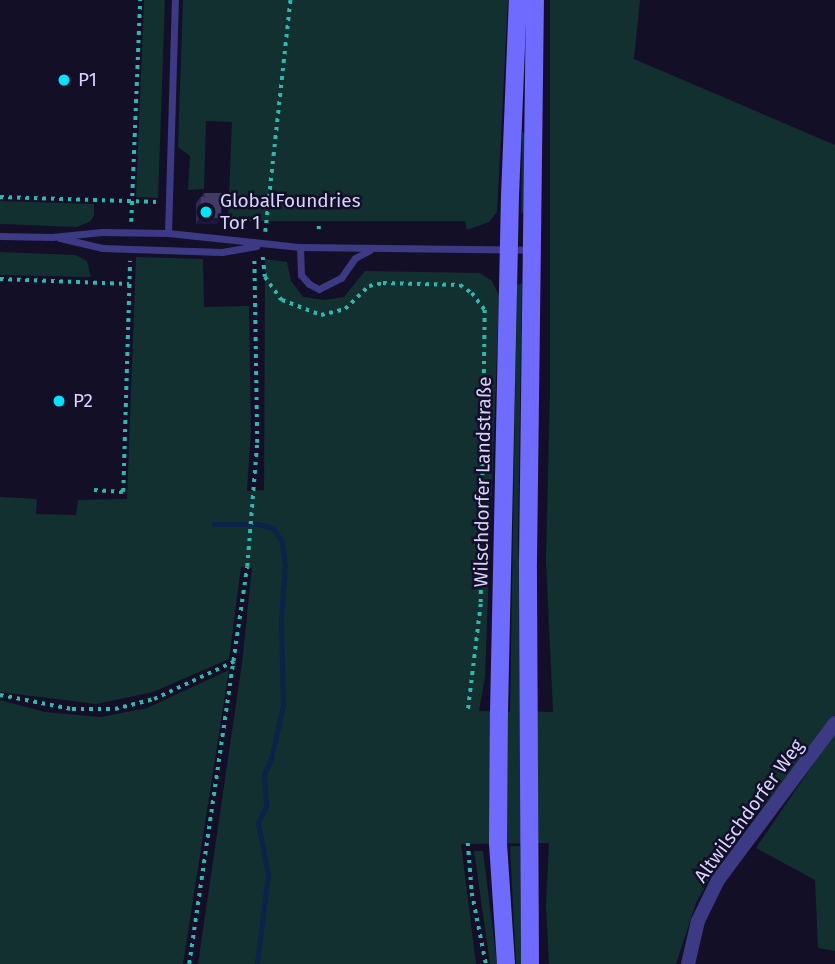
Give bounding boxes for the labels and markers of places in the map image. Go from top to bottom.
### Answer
place label: P1 [78,69,97,91]
marker: P1 [56,72,72,88]
place label: GlobalFoundries Tor 1 [220,190,361,234]
marker: GlobalFoundries Tor 1 [198,204,214,220]
place label: P2 [73,390,93,412]
marker: P2 [51,393,67,409]

